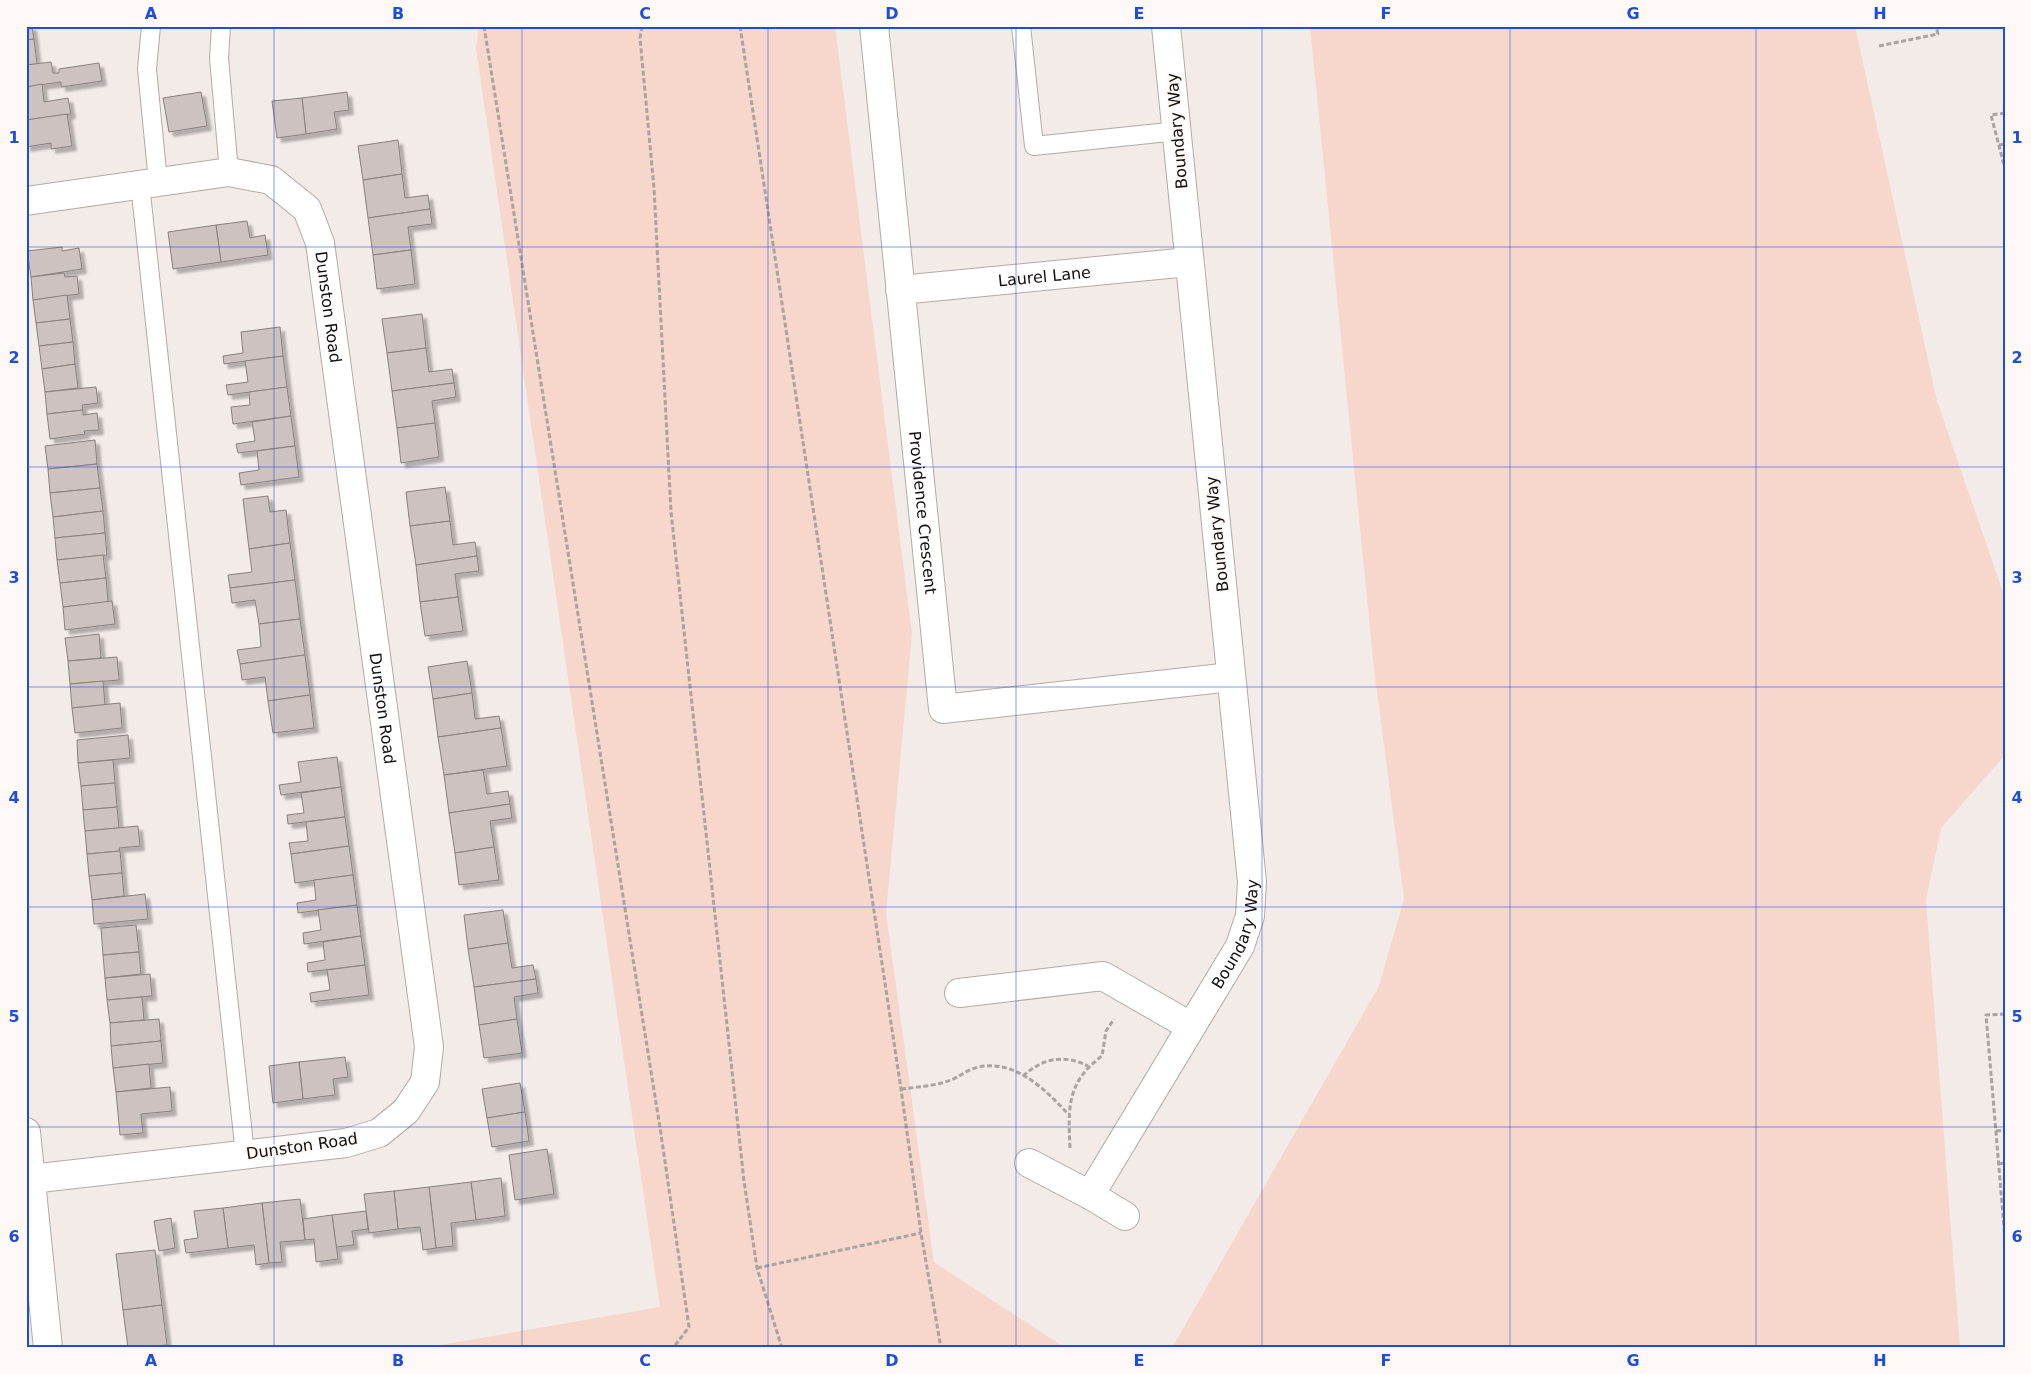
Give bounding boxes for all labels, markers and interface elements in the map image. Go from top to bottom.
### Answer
text: A [145,4,158,23]
text: B [392,4,404,23]
text: C [639,4,651,23]
text: D [885,4,899,23]
text: E [1134,4,1144,23]
text: F [1381,4,1391,23]
text: G [1626,4,1640,23]
text: H [1873,4,1887,23]
street label: Boundary Way [1162,72,1192,190]
text: 1 [8,128,20,147]
text: 1 [2011,128,2023,147]
street label: Dunston Road [312,250,346,364]
street label: Laurel Lane [997,262,1092,290]
text: 2 [8,348,20,367]
text: 2 [2011,348,2023,367]
street label: Providence Crescent [905,430,941,595]
street label: Boundary Way [1201,475,1233,593]
text: 3 [8,568,20,587]
text: 3 [2011,568,2023,587]
street label: Dunston Road [366,651,400,765]
text: 4 [8,788,20,807]
text: 4 [2011,788,2023,807]
street label: Boundary Way [1207,879,1262,992]
text: 5 [8,1007,20,1026]
text: 5 [2011,1007,2023,1026]
street label: Dunston Road [245,1129,359,1163]
text: 6 [8,1227,20,1246]
text: 6 [2011,1227,2023,1246]
text: A [145,1351,158,1370]
text: B [392,1351,404,1370]
text: C [639,1351,651,1370]
text: D [885,1351,899,1370]
text: E [1134,1351,1144,1370]
text: F [1381,1351,1391,1370]
text: G [1626,1351,1640,1370]
text: H [1873,1351,1887,1370]

